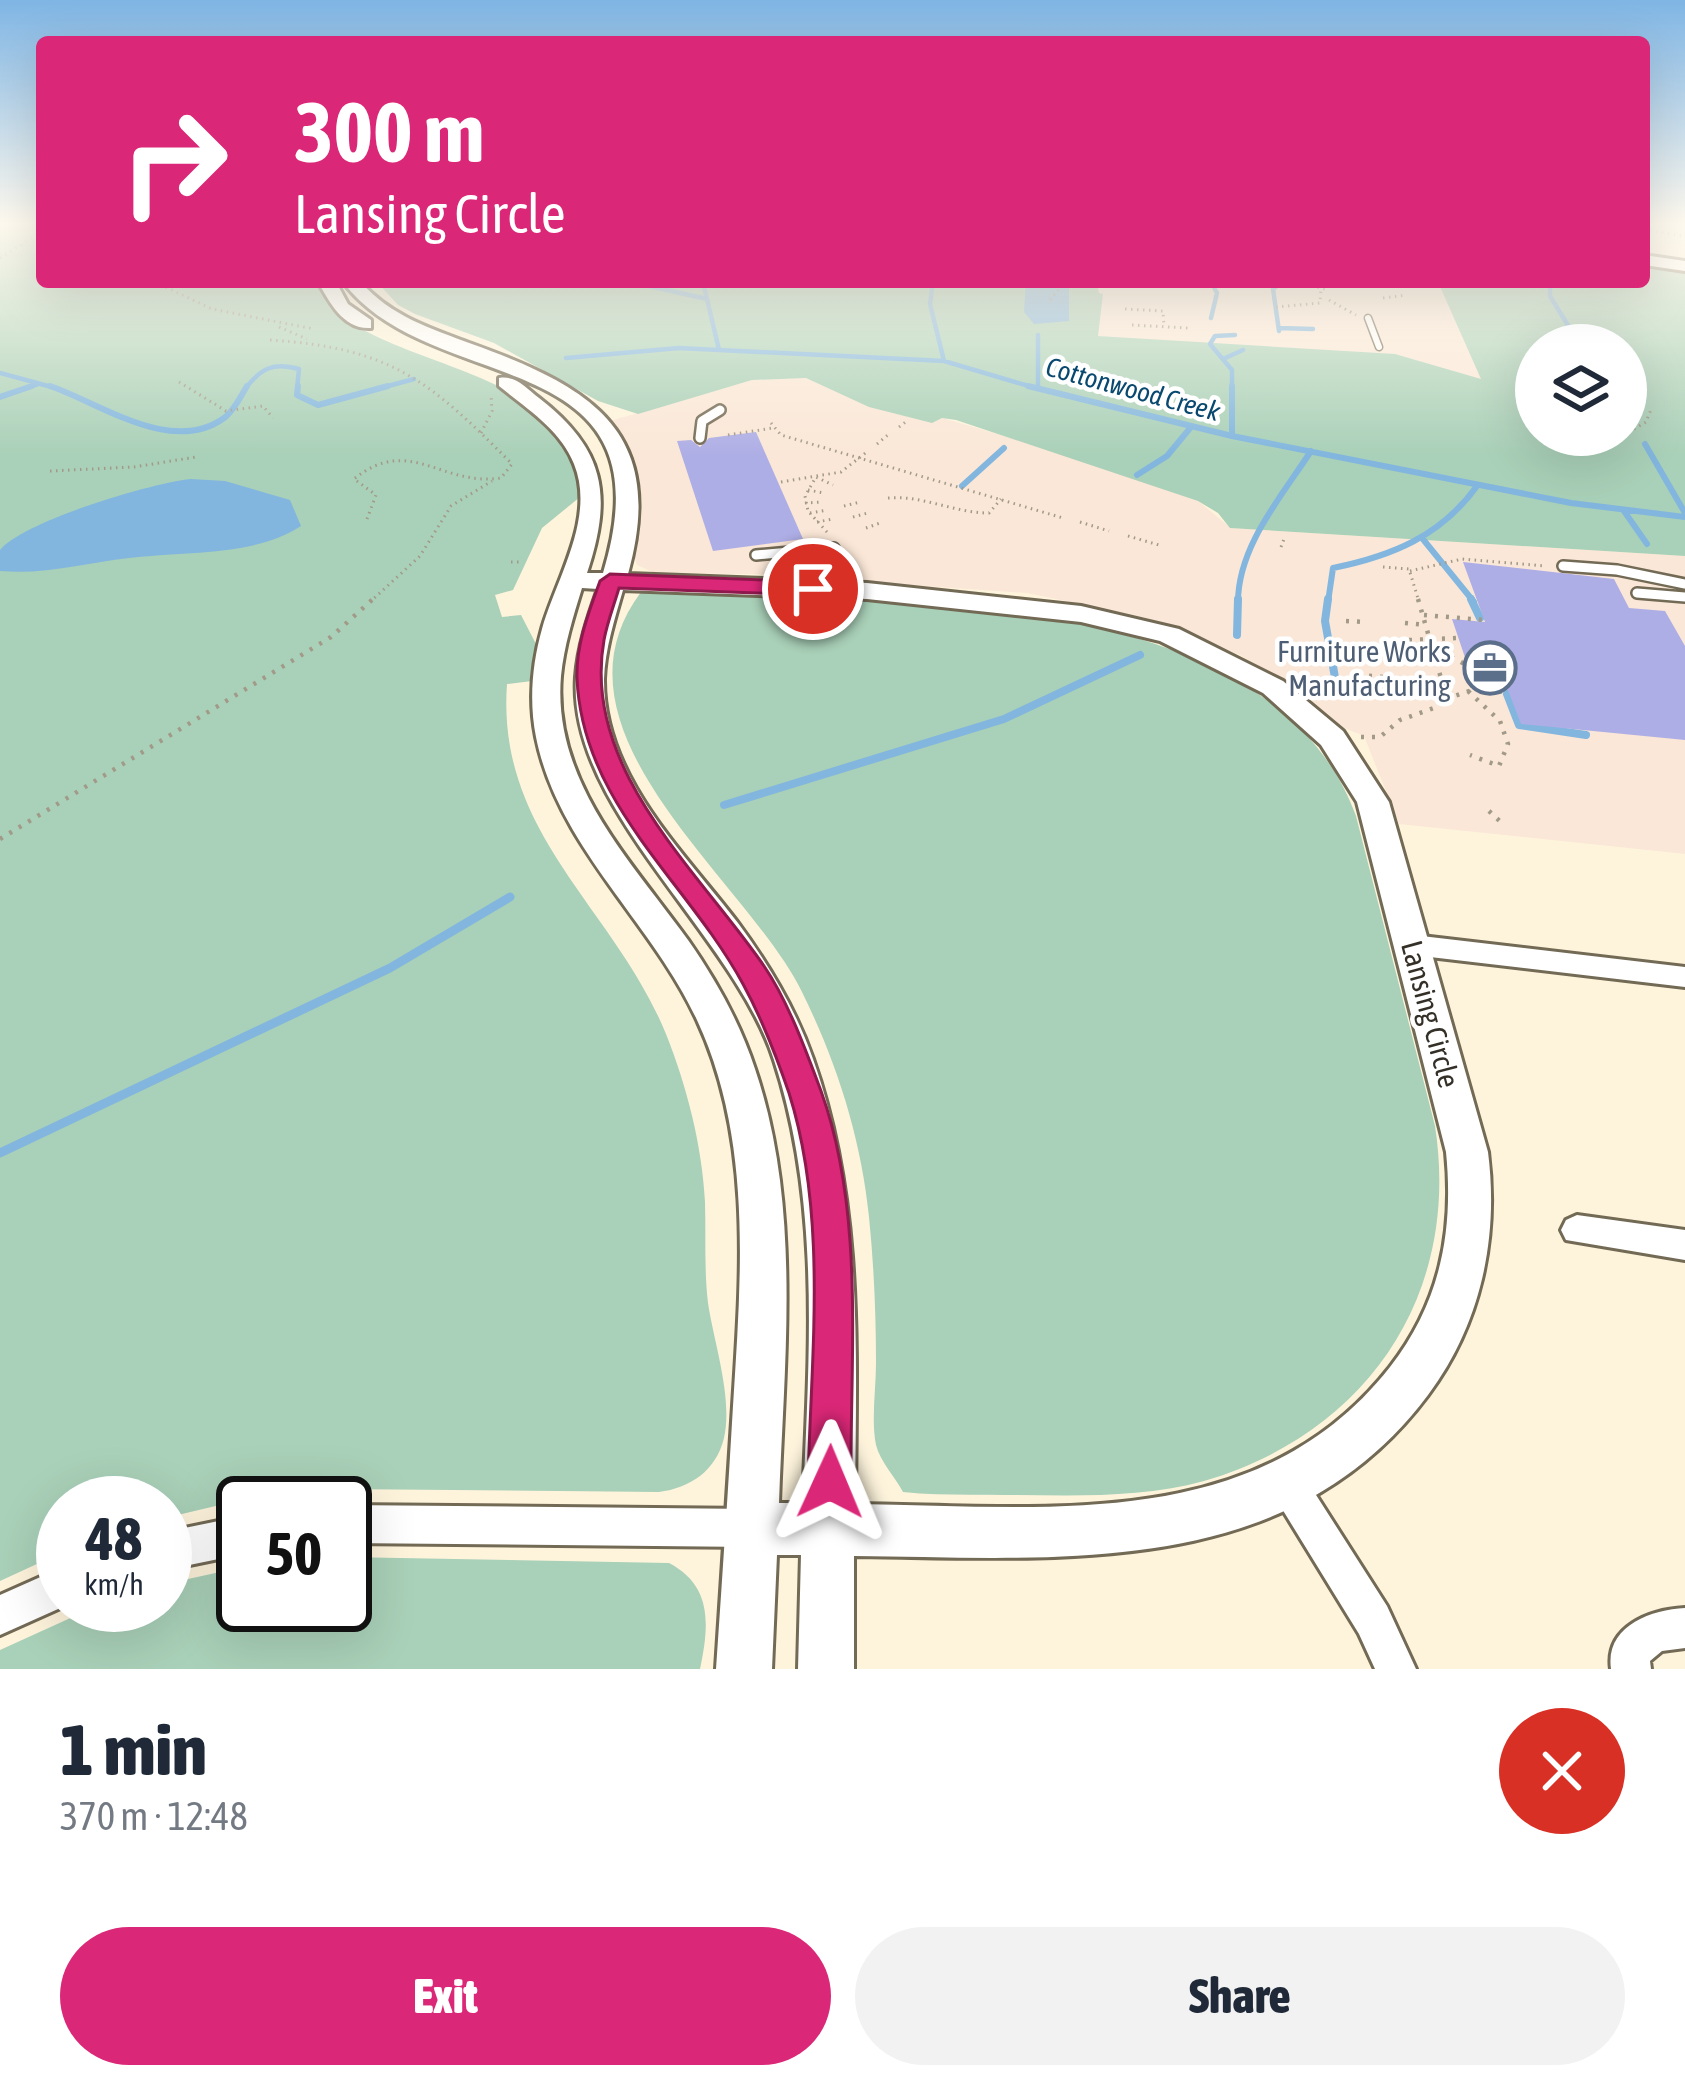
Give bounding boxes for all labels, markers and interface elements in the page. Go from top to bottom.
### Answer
icon: right [96,84,252,240]
text: 300 m [294,84,484,180]
text: Lansing Circle [294,183,565,244]
map controls [1515,324,1647,456]
button: layers [1515,324,1647,456]
water label: Cottonwood Creek [1043,351,1224,427]
pin [762,538,864,640]
icon: arrive [780,556,846,622]
place label: Furniture Works Manufacturing [1277,634,1451,702]
office icon: Furniture Works Manufacturing [1462,640,1518,696]
street label: Lansing Circle [1395,937,1467,1091]
position arrow [767,1419,893,1545]
speed limit sign: 50 [216,1476,372,1632]
text: 48 [86,1504,142,1573]
text: km/h [84,1567,144,1601]
text: 1 min [60,1708,207,1790]
button: close [1499,1708,1625,1834]
text: 370 m · 12:48 [60,1794,248,1838]
button: Exit [60,1927,831,2065]
button: Share [855,1927,1625,2065]

